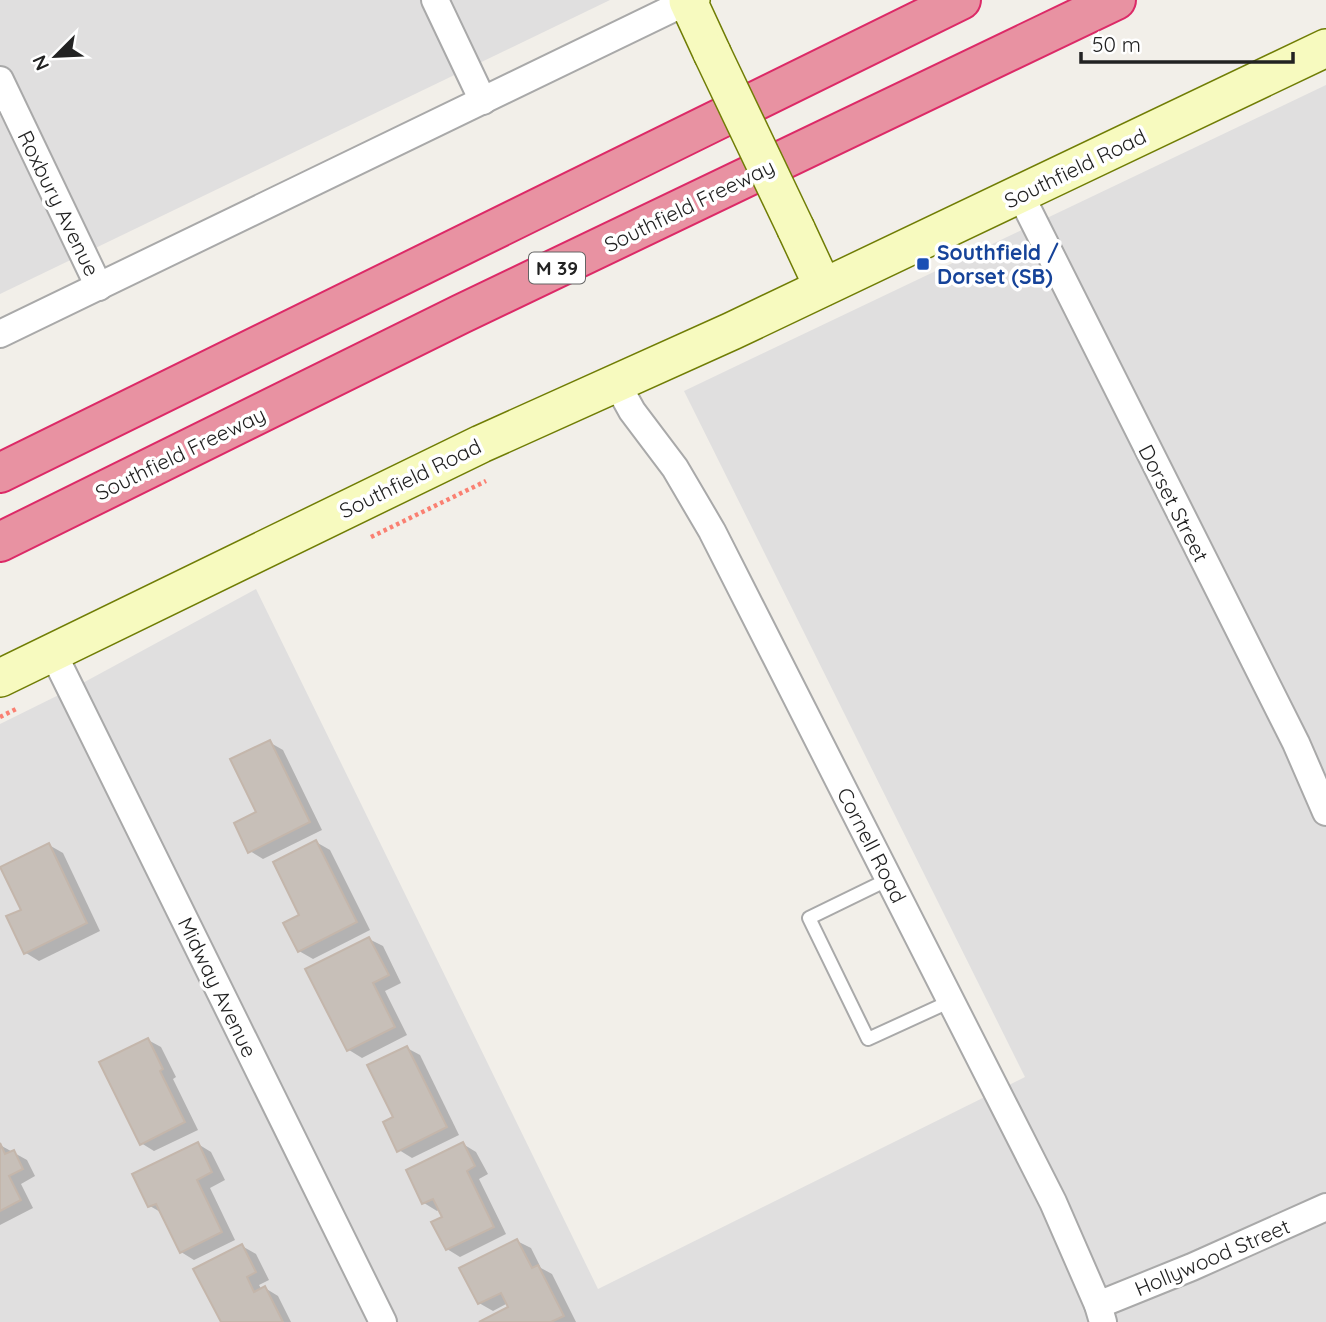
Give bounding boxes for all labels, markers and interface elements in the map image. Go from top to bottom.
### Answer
north arrow [21,21,91,91]
scale bar [1081,21,1293,65]
text: 50 m [1092,31,1141,57]
text: N [27,52,54,74]
street label: Southfield Road [1000,122,1150,214]
street label: Roxbury Avenue [13,126,105,280]
street label: Southfield Freeway [600,153,778,257]
place label: Southfield / Dorset (SB) [937,239,1059,289]
road number: M 39 [529,252,585,284]
marker: Southfield / Dorset (SB) [915,256,931,272]
street label: Southfield Freeway [91,401,269,505]
street label: Southfield Road [335,432,485,524]
street label: Dorset Street [1133,440,1215,566]
street label: Cornell Road [832,783,912,907]
street label: Midway Avenue [173,913,263,1061]
street label: Hollywood Street [1130,1213,1294,1301]

